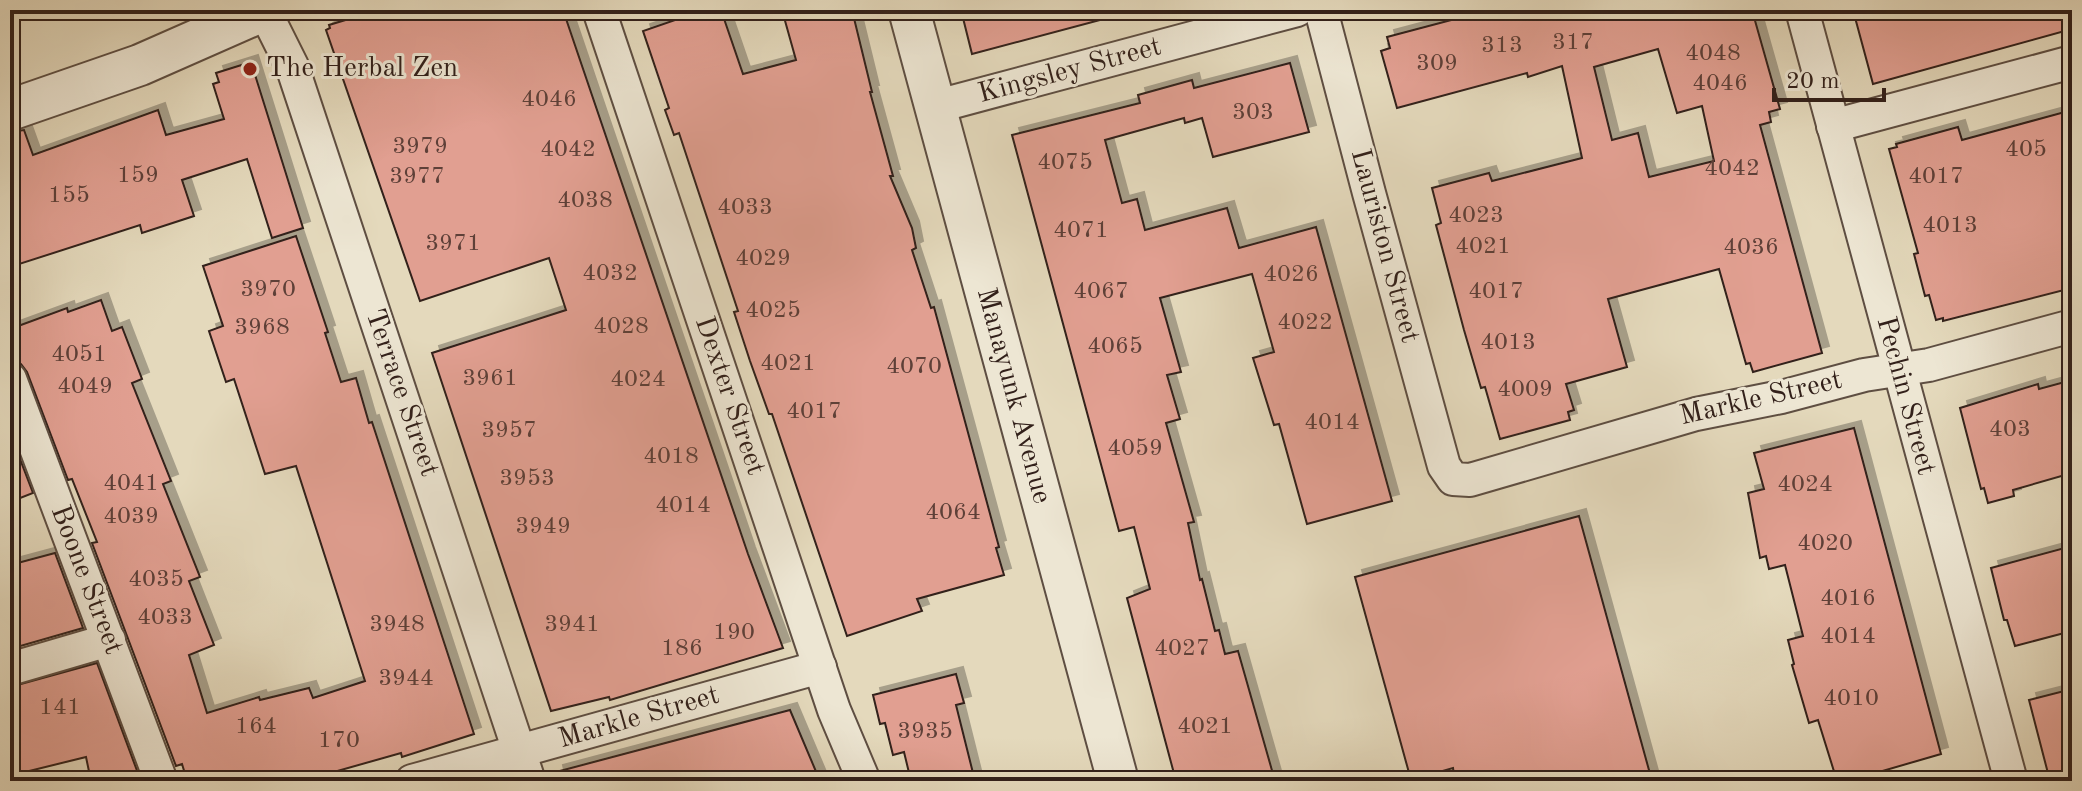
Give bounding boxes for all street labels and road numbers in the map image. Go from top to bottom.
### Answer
street label: Kingsley Street [975,33,1165,109]
street label: Lauriston Street [1345,146,1423,346]
street label: Manayunk Avenue [971,285,1055,507]
street label: Terrace Street [359,306,443,480]
street label: Dexter Street [689,313,769,479]
street label: Pechin Street [1870,314,1940,478]
street label: Markle Street [1677,367,1845,431]
street label: Boone Street [45,502,127,658]
street label: Markle Street [555,682,723,754]

